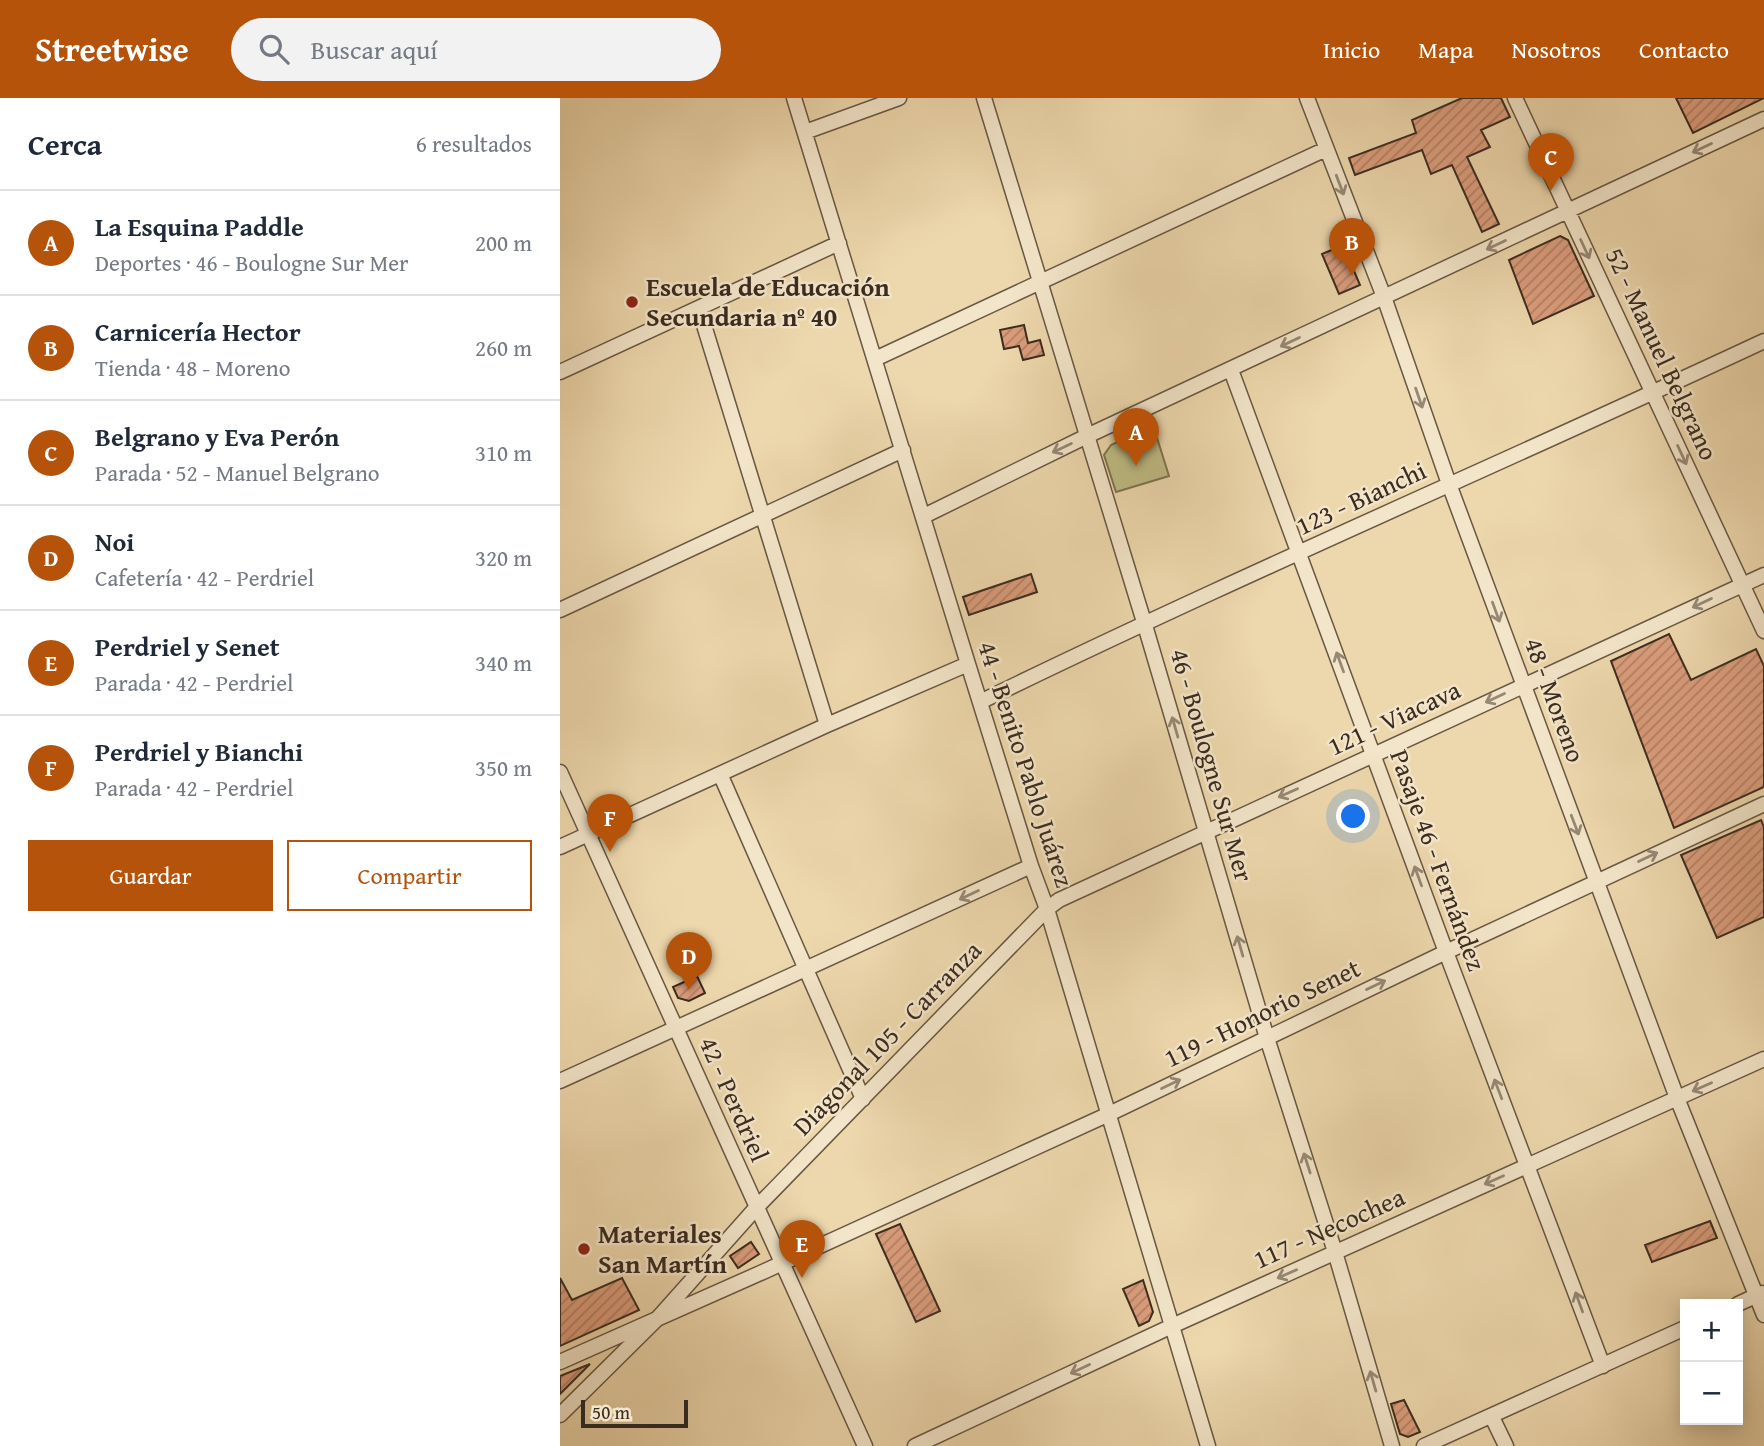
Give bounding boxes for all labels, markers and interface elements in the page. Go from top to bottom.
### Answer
search box [231,18,721,81]
text: Streetwise [35,25,189,73]
icon: search [255,30,293,68]
text: Buscar aquí [311,30,438,69]
text: Inicio [1323,32,1380,67]
text: Mapa [1418,32,1474,67]
text: Nosotros [1512,32,1601,67]
text: Contacto [1639,32,1729,67]
text: Cerca [28,122,102,166]
text: 6 resultados [416,127,532,160]
pin: C [1528,133,1574,191]
one-way arrow [1692,142,1713,156]
one-way arrow [1335,173,1348,195]
text: La Esquina Paddle [95,207,304,246]
pin: B [1329,218,1375,276]
text: A [44,226,58,259]
text: 200 m [475,226,532,259]
one-way arrow [1579,238,1592,259]
one-way arrow [1486,239,1507,252]
street label: 52 - Manuel Belgrano [1596,241,1729,467]
text: Deportes · 46 - Boulogne Sur Mer [95,246,409,279]
place label: Escuela de Educación Secundaria nº 40 [646,267,890,336]
marker: Escuela de Educación Secundaria nº 40 [624,294,640,310]
text: Carnicería Hector [95,312,301,351]
text: B [44,331,58,364]
text: 260 m [475,331,532,364]
one-way arrow [1280,336,1302,349]
text: Tienda · 48 - Moreno [95,351,291,384]
one-way arrow [1413,387,1426,409]
pin: A [1113,408,1159,466]
text: Belgrano y Eva Perón [95,417,339,456]
text: C [44,436,58,469]
text: 310 m [475,436,532,469]
one-way arrow [1052,442,1073,456]
one-way arrow [1675,444,1689,465]
street label: 123 - Bianchi [1289,450,1432,545]
text: Parada · 52 - Manuel Belgrano [95,456,380,489]
text: Noi [95,522,134,561]
text: D [44,541,58,574]
text: 320 m [475,541,532,574]
text: Cafetería · 42 - Perdriel [95,561,314,594]
one-way arrow [1692,597,1713,610]
one-way arrow [1491,601,1503,623]
text: Perdriel y Senet [95,627,280,666]
street label: 48 - Moreno [1515,632,1596,768]
street label: 44 - Benito Pablo Juárez [968,636,1085,892]
street label: 46 - Boulogne Sur Mer [1161,644,1265,886]
text: E [45,646,57,679]
text: 340 m [475,646,532,679]
one-way arrow [1333,652,1345,674]
text: Parada · 42 - Perdriel [95,666,294,699]
street label: 121 - Viacava [1321,669,1467,765]
one-way arrow [1485,692,1507,705]
one-way arrow [1168,717,1181,739]
text: Perdriel y Bianchi [95,732,303,771]
street label: Pasaje 46 - Fernández [1380,744,1497,976]
text: F [45,751,57,784]
text: 350 m [475,751,532,784]
text: Parada · 42 - Perdriel [95,771,294,804]
one-way arrow [1278,787,1300,800]
pin: F [587,794,633,852]
your location [1336,799,1370,833]
one-way arrow [1570,814,1583,836]
button: Guardar [28,840,273,911]
button: Compartir [287,840,532,911]
one-way arrow [1638,850,1659,863]
one-way arrow [1411,866,1423,888]
one-way arrow [959,889,980,902]
street label: Diagonal 105 - Carranza [783,931,991,1144]
pin: D [666,932,712,990]
one-way arrow [1232,935,1245,957]
street label: 119 - Honorio Senet [1157,948,1367,1077]
one-way arrow [1365,978,1386,992]
street label: 42 - Perdriel [690,1030,779,1168]
one-way arrow [1160,1077,1181,1090]
one-way arrow [1491,1078,1504,1100]
one-way arrow [1692,1081,1713,1094]
one-way arrow [1300,1152,1313,1174]
one-way arrow [1484,1174,1506,1187]
street label: 117 - Necochea [1247,1176,1411,1278]
place label: Materiales San Martín [598,1214,728,1283]
pin: E [779,1220,825,1278]
marker: Materiales San Martín [576,1241,592,1257]
one-way arrow [1277,1268,1298,1281]
one-way arrow [1571,1291,1584,1313]
map controls [1680,1299,1743,1425]
button: + [1680,1299,1743,1362]
one-way arrow [1070,1362,1091,1376]
button: − [1680,1362,1743,1425]
one-way arrow [1366,1370,1379,1392]
scale bar [581,1397,688,1429]
text: 50 m [592,1398,630,1426]

